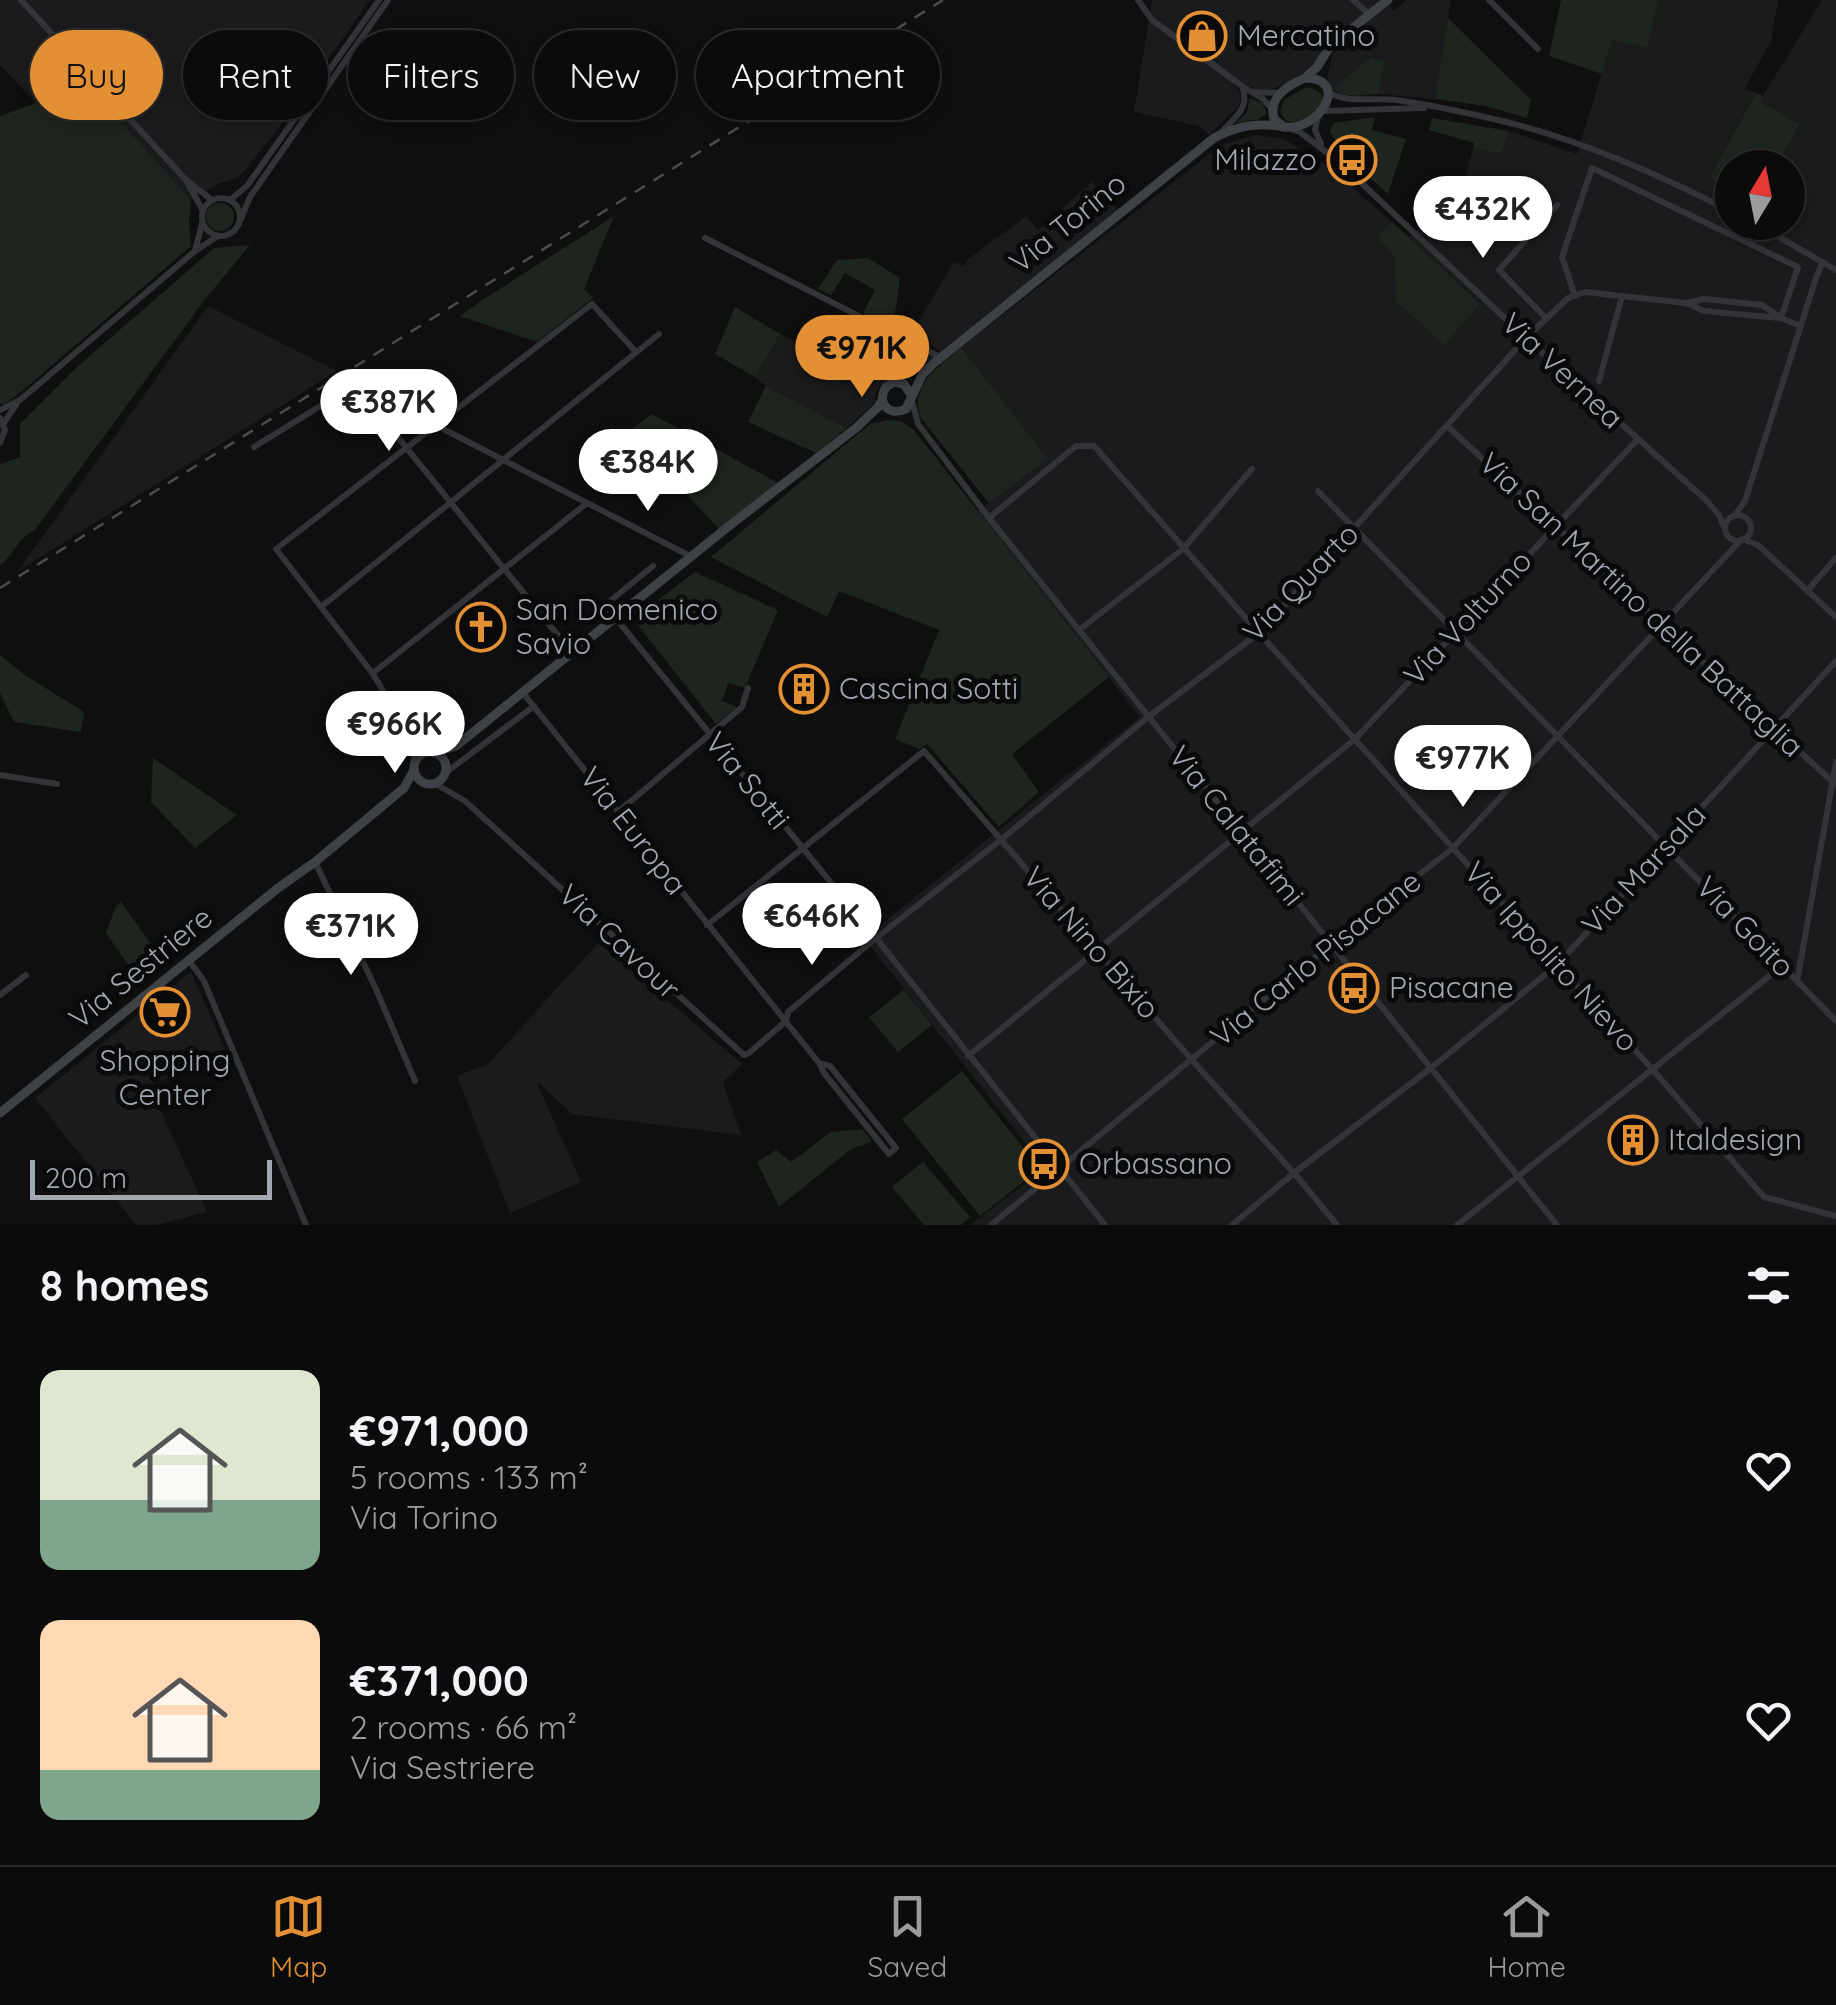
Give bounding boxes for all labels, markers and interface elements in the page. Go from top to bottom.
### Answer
shop icon: Mercatino [1176,10,1228,62]
place label: Mercatino [1237,16,1375,54]
chip: Buy [30,30,163,120]
chip: Rent [183,30,328,120]
chip: Filters [348,30,514,120]
chip: New [534,30,676,120]
chip: Apartment [696,30,940,120]
bus stop icon: Milazzo [1326,134,1378,186]
place label: Milazzo [1214,140,1317,178]
north arrow [1715,150,1805,240]
map controls [1715,150,1805,240]
street label: Via Torino [1001,164,1133,281]
pin: €432K [1413,176,1553,261]
text: €432K [1435,188,1531,228]
street label: Via Vernea [1494,304,1632,436]
pin: €971K [792,315,932,400]
text: €971K [817,327,907,367]
pin: €387K [319,369,459,454]
text: €387K [342,381,436,421]
pin: €384K [578,429,718,514]
text: €384K [601,441,695,481]
street label: Via San Martino della Battaglia [1472,444,1812,765]
street label: Via Quarto [1234,515,1366,650]
street label: Via Volturno [1395,542,1540,693]
place label: San Domenico Savio [516,590,718,662]
church icon: San Domenico Savio [455,601,507,653]
building icon: Cascina Sotti [778,663,830,715]
place label: Cascina Sotti [839,669,1018,707]
pin: €966K [325,691,465,776]
text: €966K [348,703,442,743]
street label: Via Sotti [697,724,799,837]
pin: €977K [1393,725,1533,810]
text: €977K [1416,737,1510,777]
street label: Via Calatafimi [1161,738,1313,913]
street label: Via Europa [572,759,696,902]
street label: Via Marsala [1573,796,1713,943]
street label: Via Ippolito Nievo [1456,853,1647,1059]
street label: Via Nino Bixio [1015,858,1168,1026]
street label: Via Carlo Pisacane [1202,862,1428,1055]
street label: Via Goito [1688,868,1803,985]
street label: Via Cavour [551,875,689,1008]
pin: €646K [742,883,882,968]
pin: €371K [281,893,421,978]
text: €646K [764,895,860,935]
street label: Via Sestriere [61,898,220,1037]
text: €371K [306,905,396,945]
bus stop icon: Pisacane [1328,962,1380,1014]
place label: Pisacane [1389,968,1514,1006]
supermarket icon: Shopping Center [139,986,191,1038]
place label: Shopping Center [100,1041,230,1113]
building icon: Italdesign [1607,1114,1659,1166]
place label: Italdesign [1668,1120,1802,1158]
bus stop icon: Orbassano [1018,1138,1070,1190]
place label: Orbassano [1079,1144,1232,1182]
scale bar [30,1155,272,1200]
text: 200 m [45,1160,127,1195]
icon: filters [1741,1258,1796,1313]
text: 8 homes [40,1259,209,1312]
text: €971,000 [350,1404,529,1457]
icon: home [120,1410,240,1530]
icon: heart [1741,1443,1796,1498]
text: 5 rooms · 133 m² [350,1457,588,1497]
text: Via Torino [350,1497,498,1537]
text: €371,000 [350,1654,529,1707]
icon: home [120,1660,240,1780]
icon: heart [1741,1693,1796,1748]
text: 2 rooms · 66 m² [350,1707,577,1747]
text: Via Sestriere [350,1747,535,1787]
tab: Map [270,1889,327,1984]
tab: Saved [867,1889,947,1984]
tab: Home [1487,1889,1566,1984]

